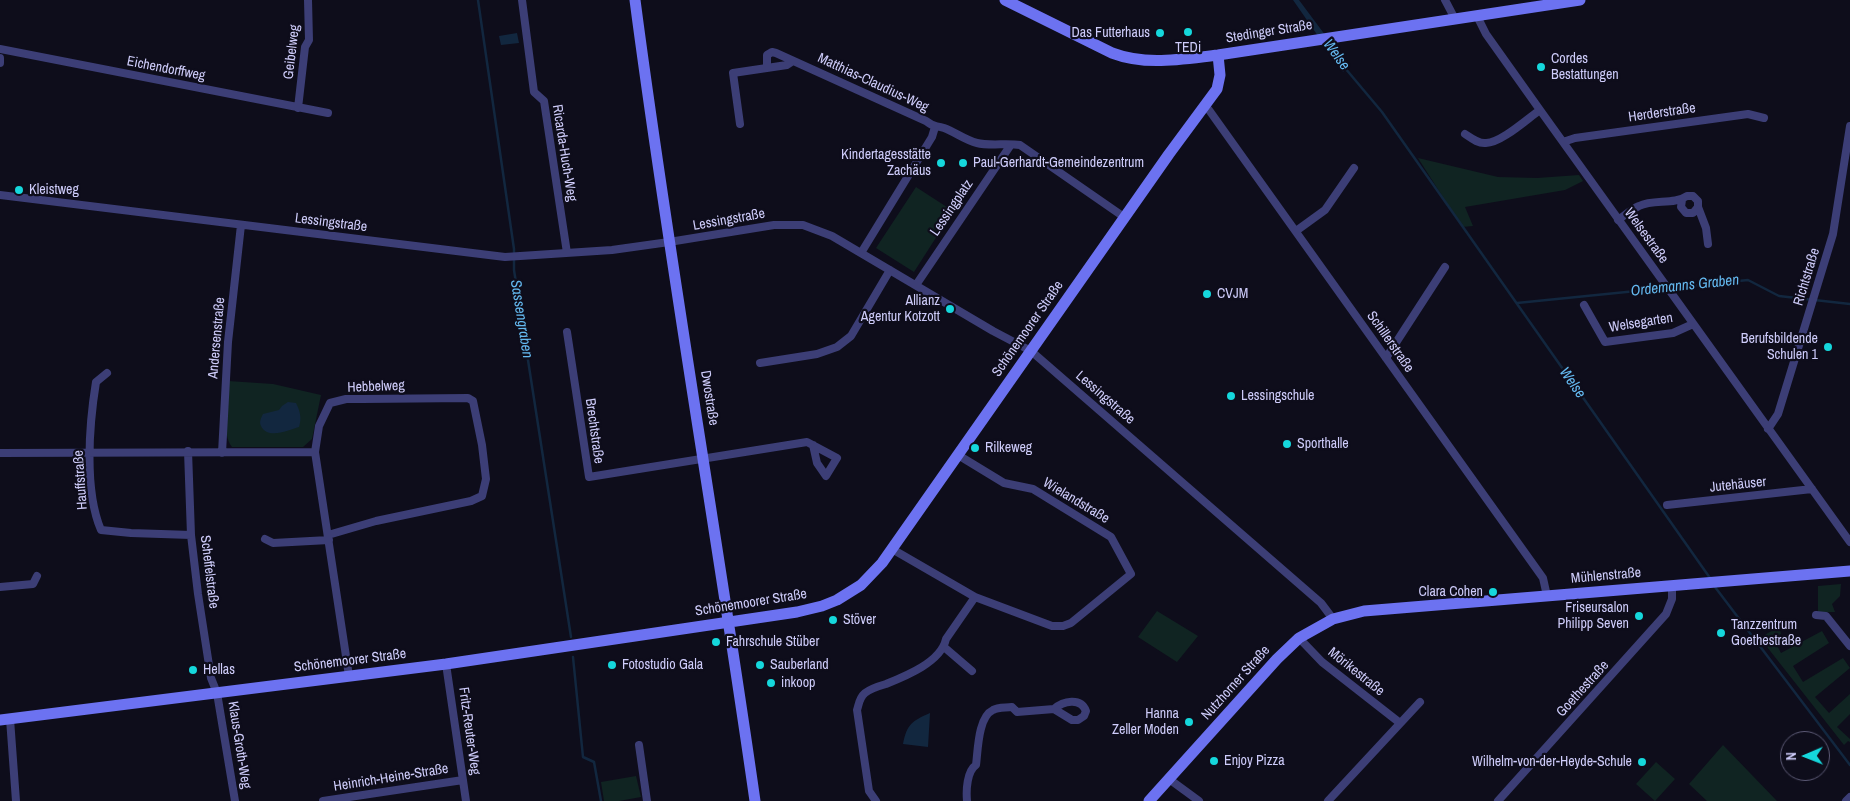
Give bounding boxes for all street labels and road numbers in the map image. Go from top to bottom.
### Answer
street label: Stedinger Straße [1225,17,1313,47]
street label: Geibelweg [280,24,304,80]
street label: Matthias-Claudius-Weg [815,50,931,116]
street label: Eichendorffweg [125,53,207,85]
street label: Herderstraße [1627,100,1697,126]
street label: Ricarda-Huch-Weg [548,103,580,203]
street label: Lessingplatz [927,177,977,239]
street label: Lessingstraße [692,205,766,235]
street label: Welsestraße [1620,205,1672,267]
street label: Lessingstraße [294,210,368,236]
street label: Richtstraße [1790,246,1824,308]
street label: Schönemoorer Straße [989,278,1067,380]
street label: Andersenstraße [205,297,229,379]
street label: Schillerstraße [1363,308,1417,376]
street label: Welsegarten [1608,310,1674,336]
street label: Lessingstraße [1072,368,1138,428]
street label: Dwostraße [696,369,722,427]
street label: Hebbelweg [347,378,405,396]
street label: Brechtstraße [581,397,607,465]
street label: Hauffstraße [71,450,91,510]
street label: Jutehäuser [1709,474,1767,496]
street label: Wielandstraße [1040,475,1112,527]
street label: Scheffelstraße [196,534,222,610]
street label: Mühlenstraße [1570,565,1642,587]
street label: Schönemoorer Straße [694,586,808,620]
street label: Nutzhorner Straße [1198,642,1274,724]
street label: Mörikestraße [1324,644,1388,700]
street label: Schönemoorer Straße [293,646,407,676]
street label: Goethestraße [1553,657,1613,721]
street label: Fritz-Reuter-Weg [455,686,483,776]
street label: Klaus-Groth-Weg [224,700,254,790]
street label: Heinrich-Heine-Straße [332,761,450,795]

